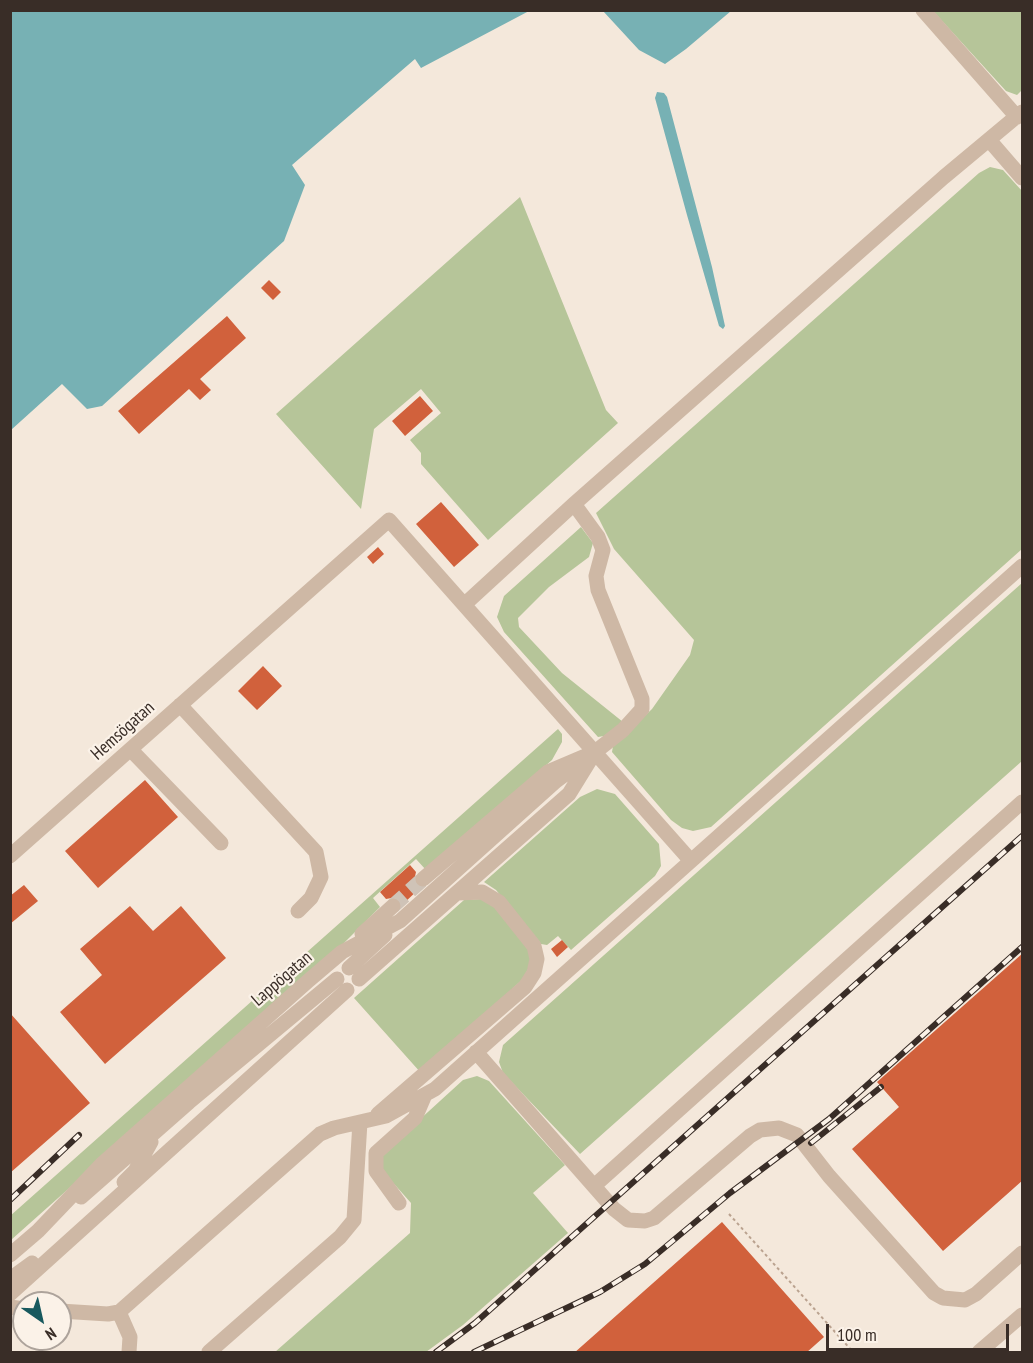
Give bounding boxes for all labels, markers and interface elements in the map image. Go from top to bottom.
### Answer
street label: Hemsögatan [87,697,159,765]
street label: Lappögatan [247,947,317,1011]
north arrow [12,1291,72,1351]
scale bar [829,1312,1012,1350]
text: 100 m [837,1323,877,1346]
text: N [42,1324,60,1345]

